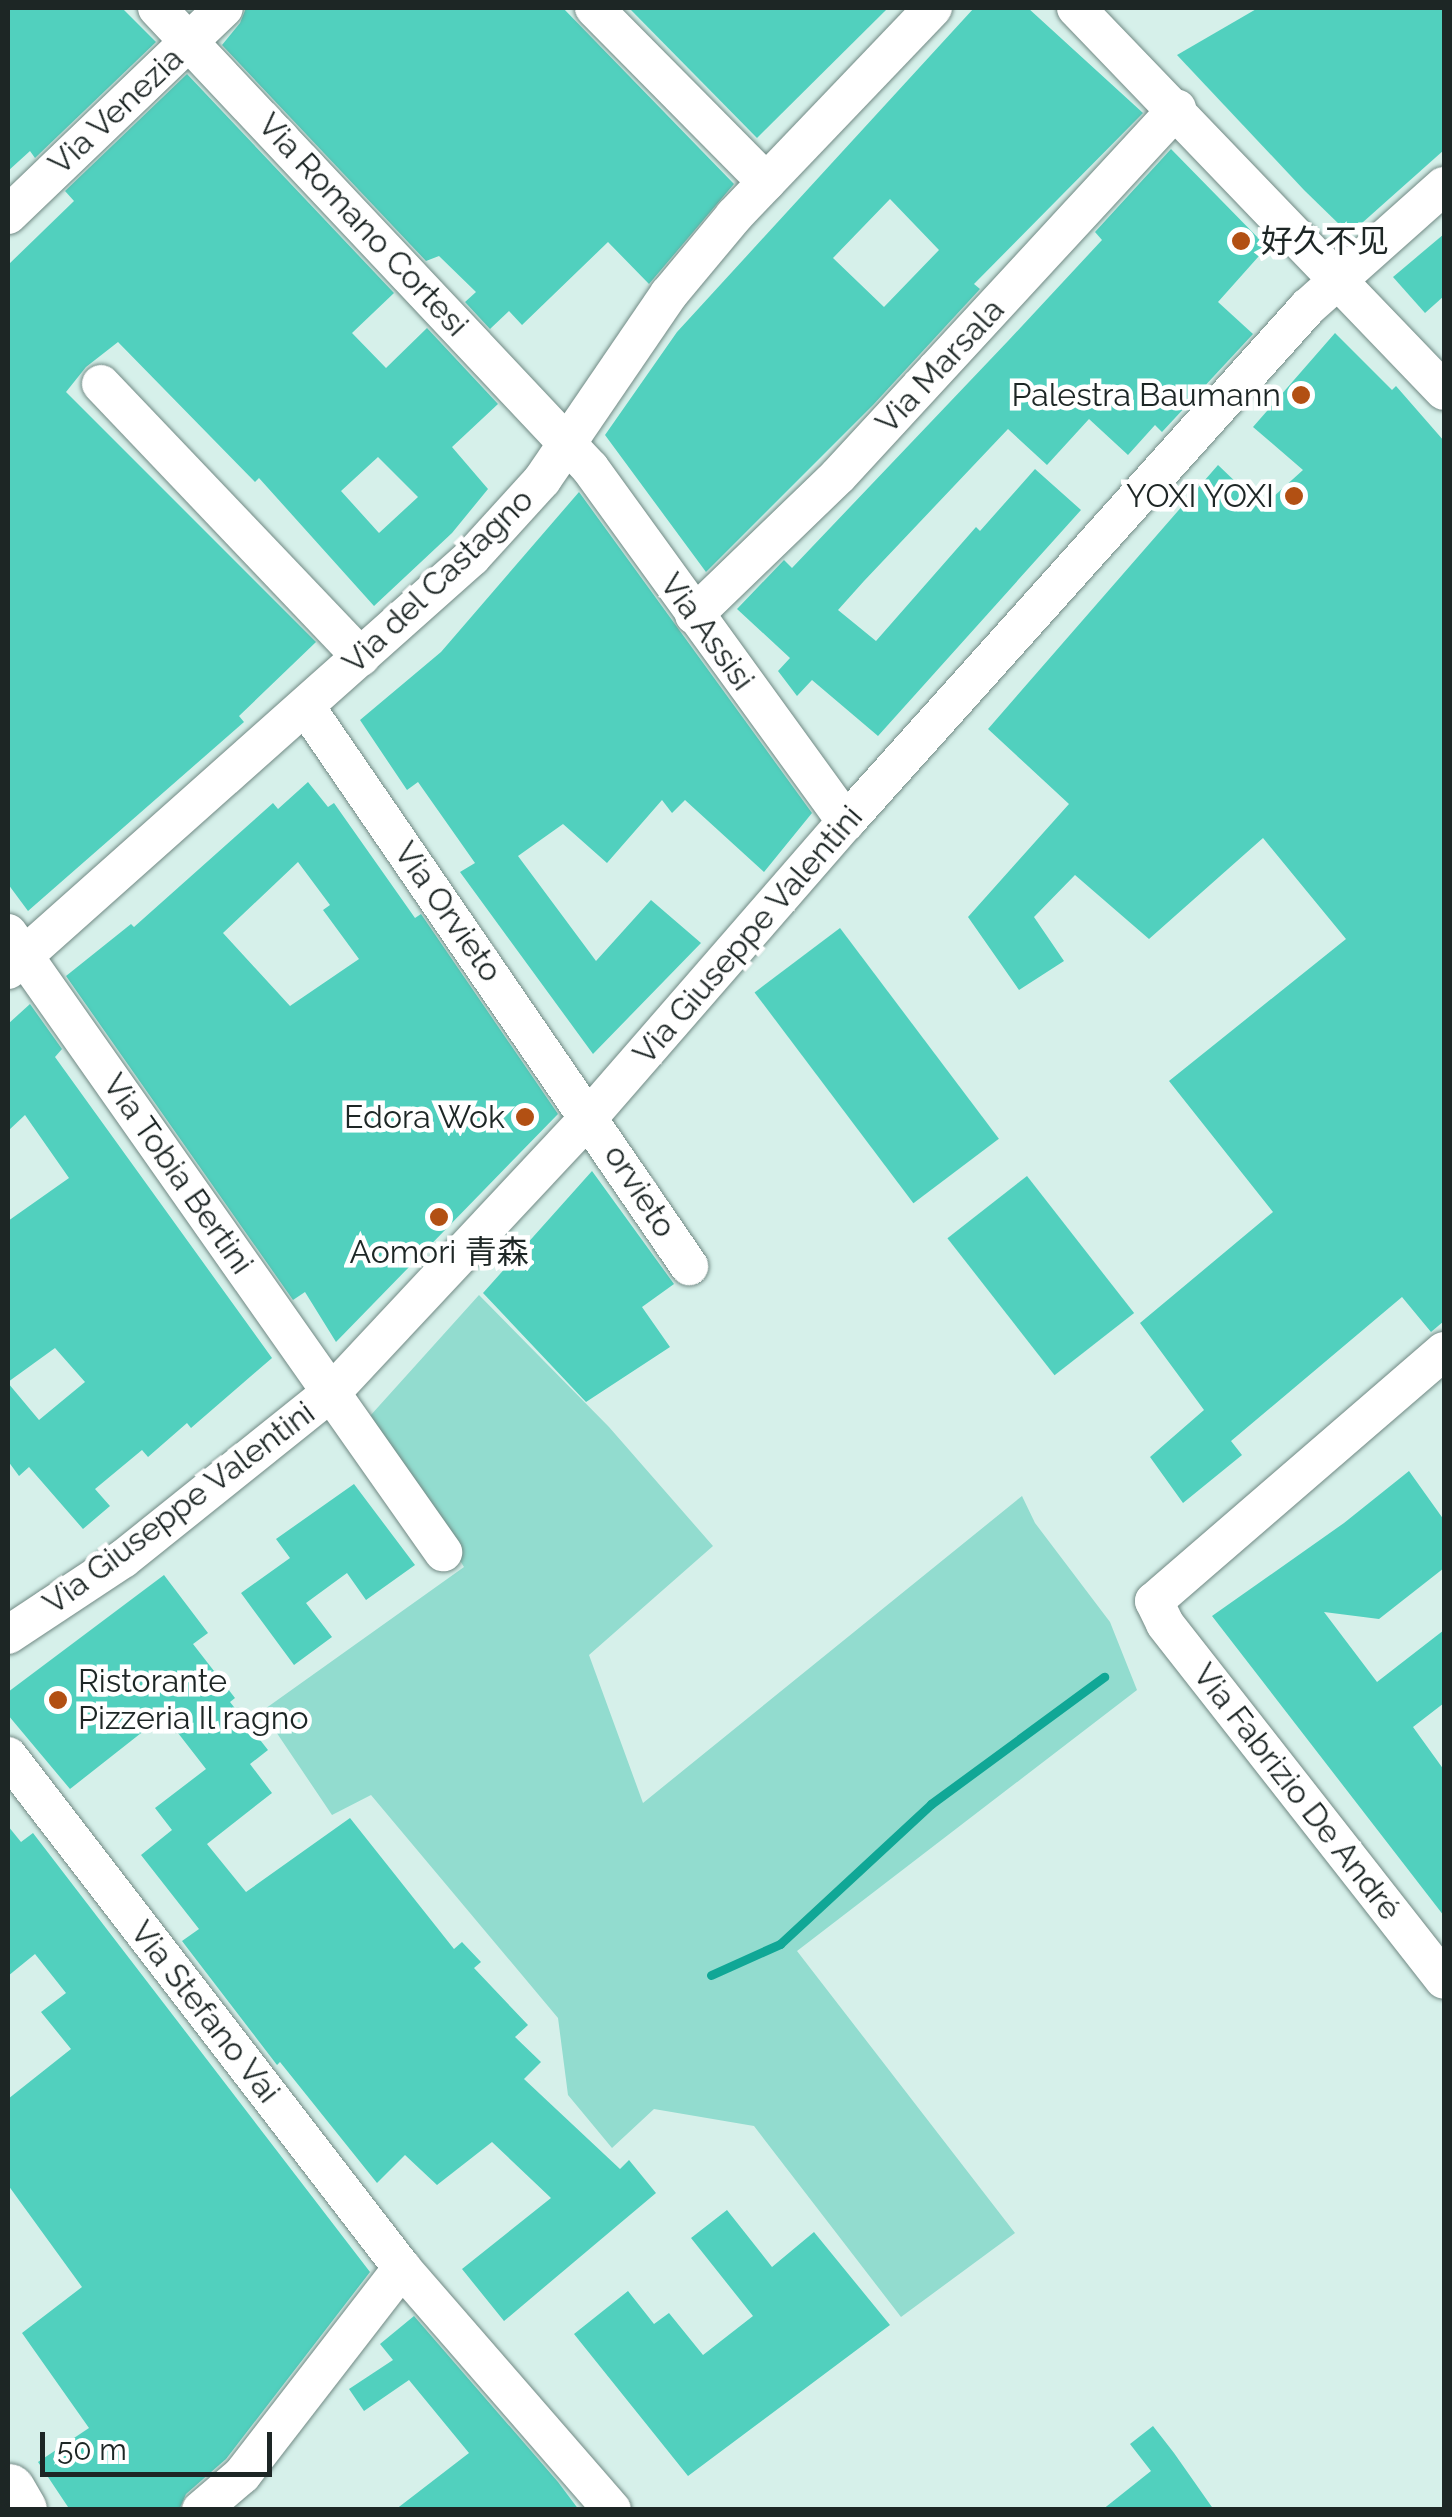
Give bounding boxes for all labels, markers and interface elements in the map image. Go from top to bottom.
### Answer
street label: Via Venezia [41,39,191,183]
street label: Via Romano Cortesi [250,106,476,344]
place label: 好久不见 [1261,222,1389,260]
marker: 好久不见 [1230,230,1252,252]
street label: Via Marsala [868,291,1012,441]
place label: Palestra Baumann [1011,376,1281,414]
marker: Palestra Baumann [1290,384,1312,406]
place label: YOXI YOXI [1125,477,1274,515]
street label: Via del Castagno [335,480,541,682]
marker: YOXI YOXI [1283,485,1305,507]
street label: Via Assisi [651,566,763,698]
street label: Via Giuseppe Valentini [625,798,871,1072]
street label: Via Orvieto [386,835,510,989]
street label: Via Tobia Bertini [95,1066,261,1282]
place label: Edora Wok [343,1098,505,1136]
marker: Edora Wok [514,1106,536,1128]
street label: orvieto [596,1138,684,1244]
marker: Aomori 青森 [428,1206,450,1228]
place label: Aomori 青森 [350,1233,528,1271]
street label: Via Giuseppe Valentini [35,1393,323,1623]
street label: Via Fabrizio De André [1185,1656,1409,1928]
place label: Ristorante Pizzeria Il ragno [78,1663,309,1738]
marker: Ristorante Pizzeria Il ragno [47,1689,69,1711]
street label: Via Stefano Vai [122,1913,288,2111]
scale bar [45,2412,278,2474]
text: 50 m [57,2432,127,2467]

